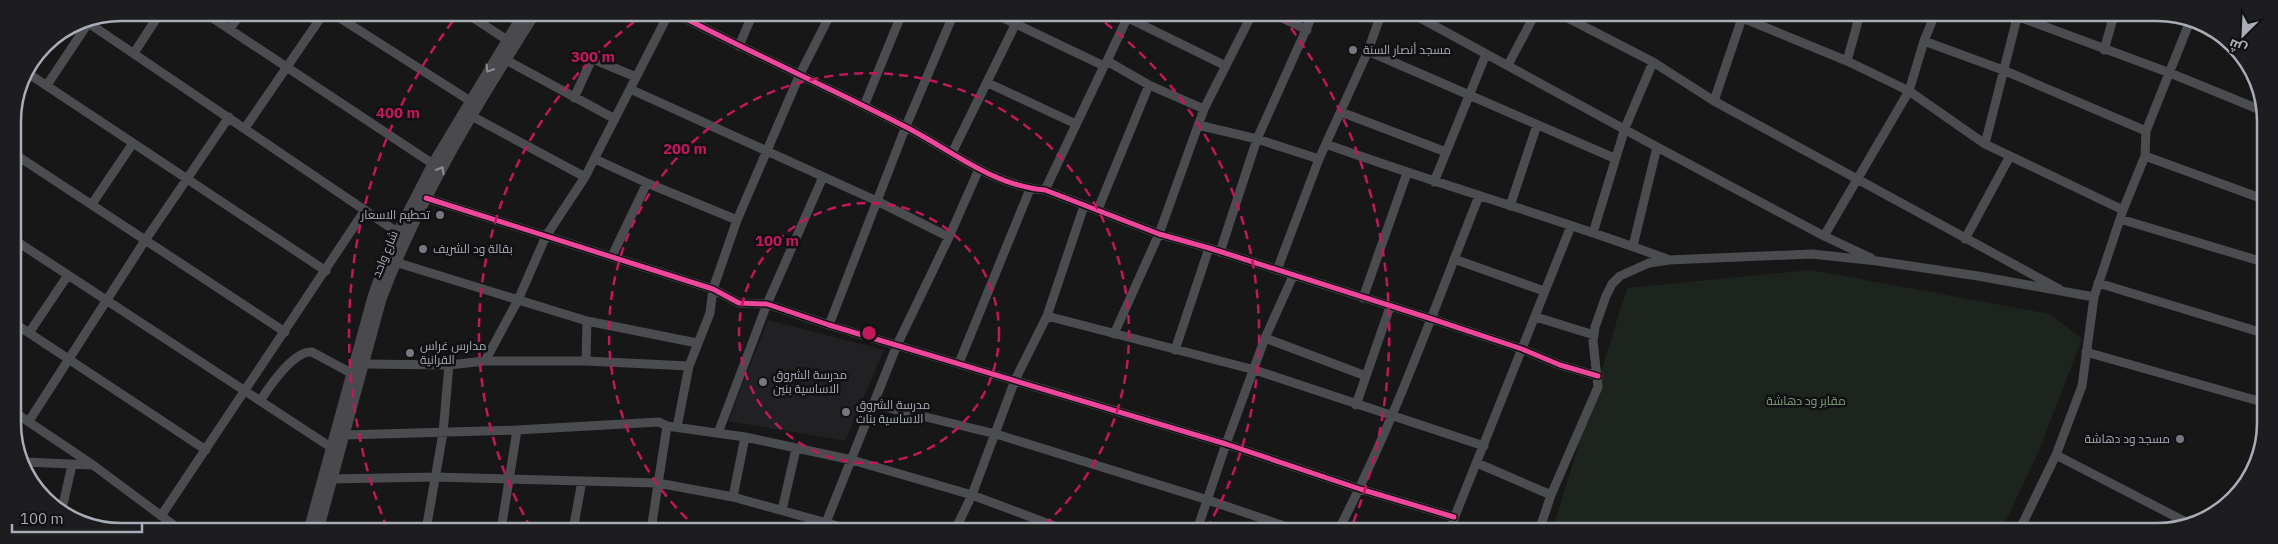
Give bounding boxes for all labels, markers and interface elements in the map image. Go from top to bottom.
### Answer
north arrow [2218,10,2268,60]
text: ش [2226,35,2250,59]
place label: مسجد أنصار السنة [1363,42,1451,57]
marker: مسجد أنصار السنة [1347,44,1359,56]
text: 300 m [571,47,615,66]
one-way arrow [485,64,495,73]
text: 400 m [376,103,420,122]
text: 200 m [663,139,707,158]
one-way arrow [435,167,445,176]
place label: تحطيم الاسعار [360,207,431,223]
marker: تحطيم الاسعار [434,209,446,221]
street label: شارع واحد [368,228,402,280]
text: 100 m [755,231,799,250]
place label: بقالة ود الشريف [433,241,513,256]
marker: بقالة ود الشريف [417,243,429,255]
centre of rings [860,324,878,342]
place label: مدارس غراس القرانية [420,338,486,367]
marker: مدارس غراس القرانية [404,347,416,359]
place label: مدرسة الشروق الاساسية بنين [773,367,847,396]
marker: مدرسة الشروق الاساسية بنين [757,376,769,388]
park label: مقابر ود دهاشة [1766,393,1846,408]
place label: مدرسة الشروق الاساسية بنات [856,397,930,426]
marker: مدرسة الشروق الاساسية بنات [840,406,852,418]
place label: مسجد ود دهاشة [2085,431,2170,446]
marker: مسجد ود دهاشة [2174,433,2186,445]
scale bar [12,502,142,534]
text: 100 m [20,509,64,528]

